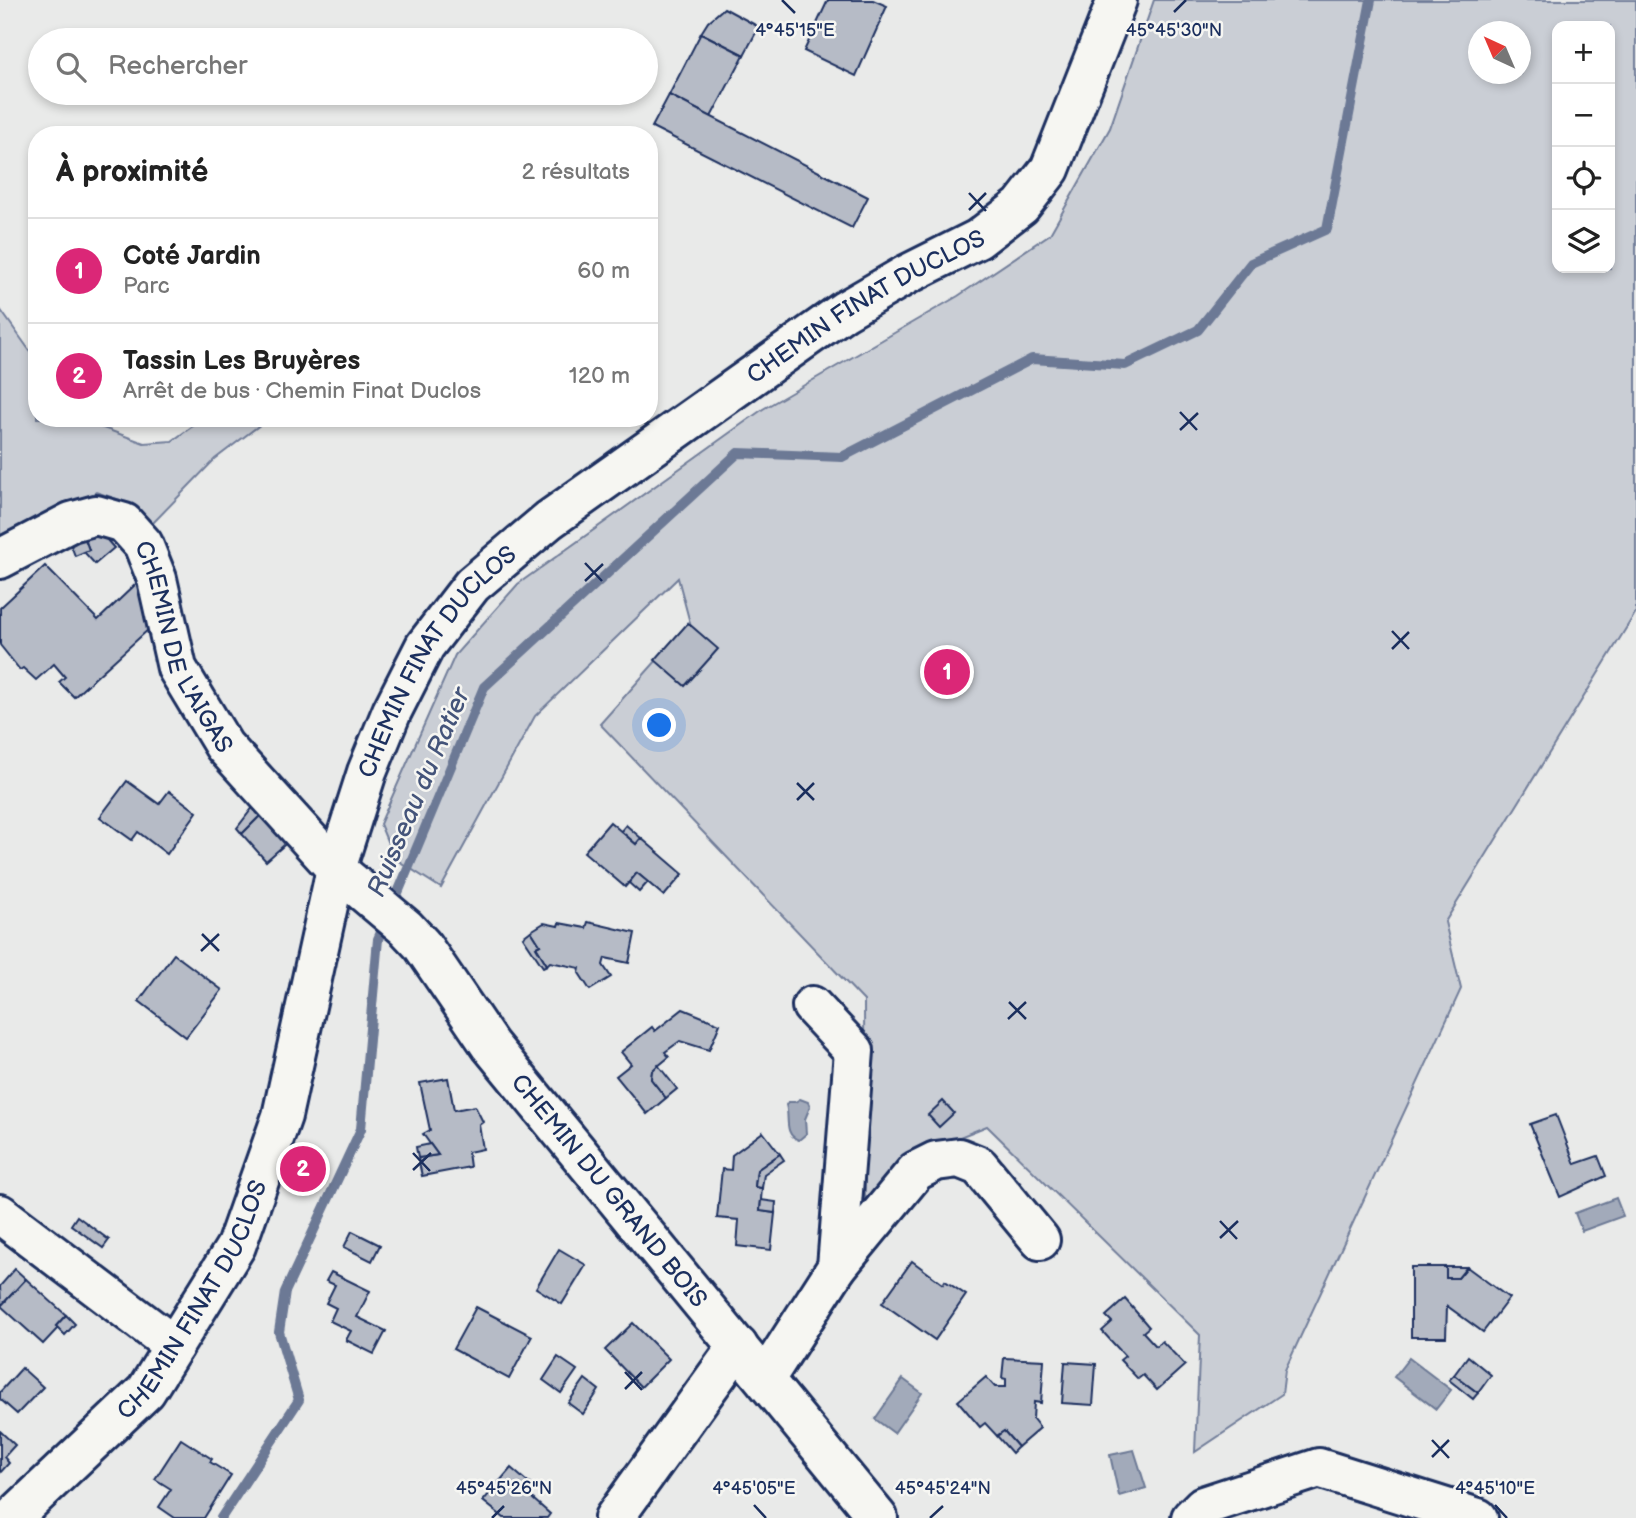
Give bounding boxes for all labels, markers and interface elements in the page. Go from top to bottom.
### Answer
text: 4°45'15"E [755,20,835,41]
text: 45°45'30"N [1126,20,1222,41]
north arrow [1468,21,1531,84]
map controls [1552,21,1615,273]
button: + [1552,21,1615,84]
search box [28,28,658,105]
icon: search [52,48,90,86]
text: Rechercher [108,51,247,82]
button: − [1552,84,1615,147]
button: locate [1552,147,1615,210]
text: À proximité [56,154,208,190]
text: 2 résultats [522,158,630,186]
button: layers [1552,210,1615,273]
street label: CHEMIN FINAT DUCLOS [741,224,990,390]
text: Coté Jardin [123,241,261,272]
text: 1 [74,257,84,285]
text: 60 m [577,257,630,285]
text: Parc [123,272,170,300]
text: Tassin Les Bruyères [123,346,360,377]
text: 2 [72,362,86,390]
text: 120 m [569,362,630,390]
text: Arrêt de bus · Chemin Finat Duclos [123,377,481,405]
street label: CHEMIN DE L'AIGAS [128,537,239,758]
street label: CHEMIN FINAT DUCLOS [352,540,522,782]
pin: 1 [924,646,970,698]
water label: Ruisseau du Ratier [361,682,478,902]
your location [642,708,676,742]
street label: CHEMIN DU GRAND BOIS [505,1068,713,1313]
pin: 2 [280,1143,326,1195]
street label: CHEMIN FINAT DUCLOS [111,1176,273,1426]
text: 45°45'26"N [456,1478,552,1499]
text: 4°45'05"E [712,1478,796,1499]
text: 45°45'24"N [895,1478,991,1499]
text: 4°45'10"E [1455,1478,1535,1499]

